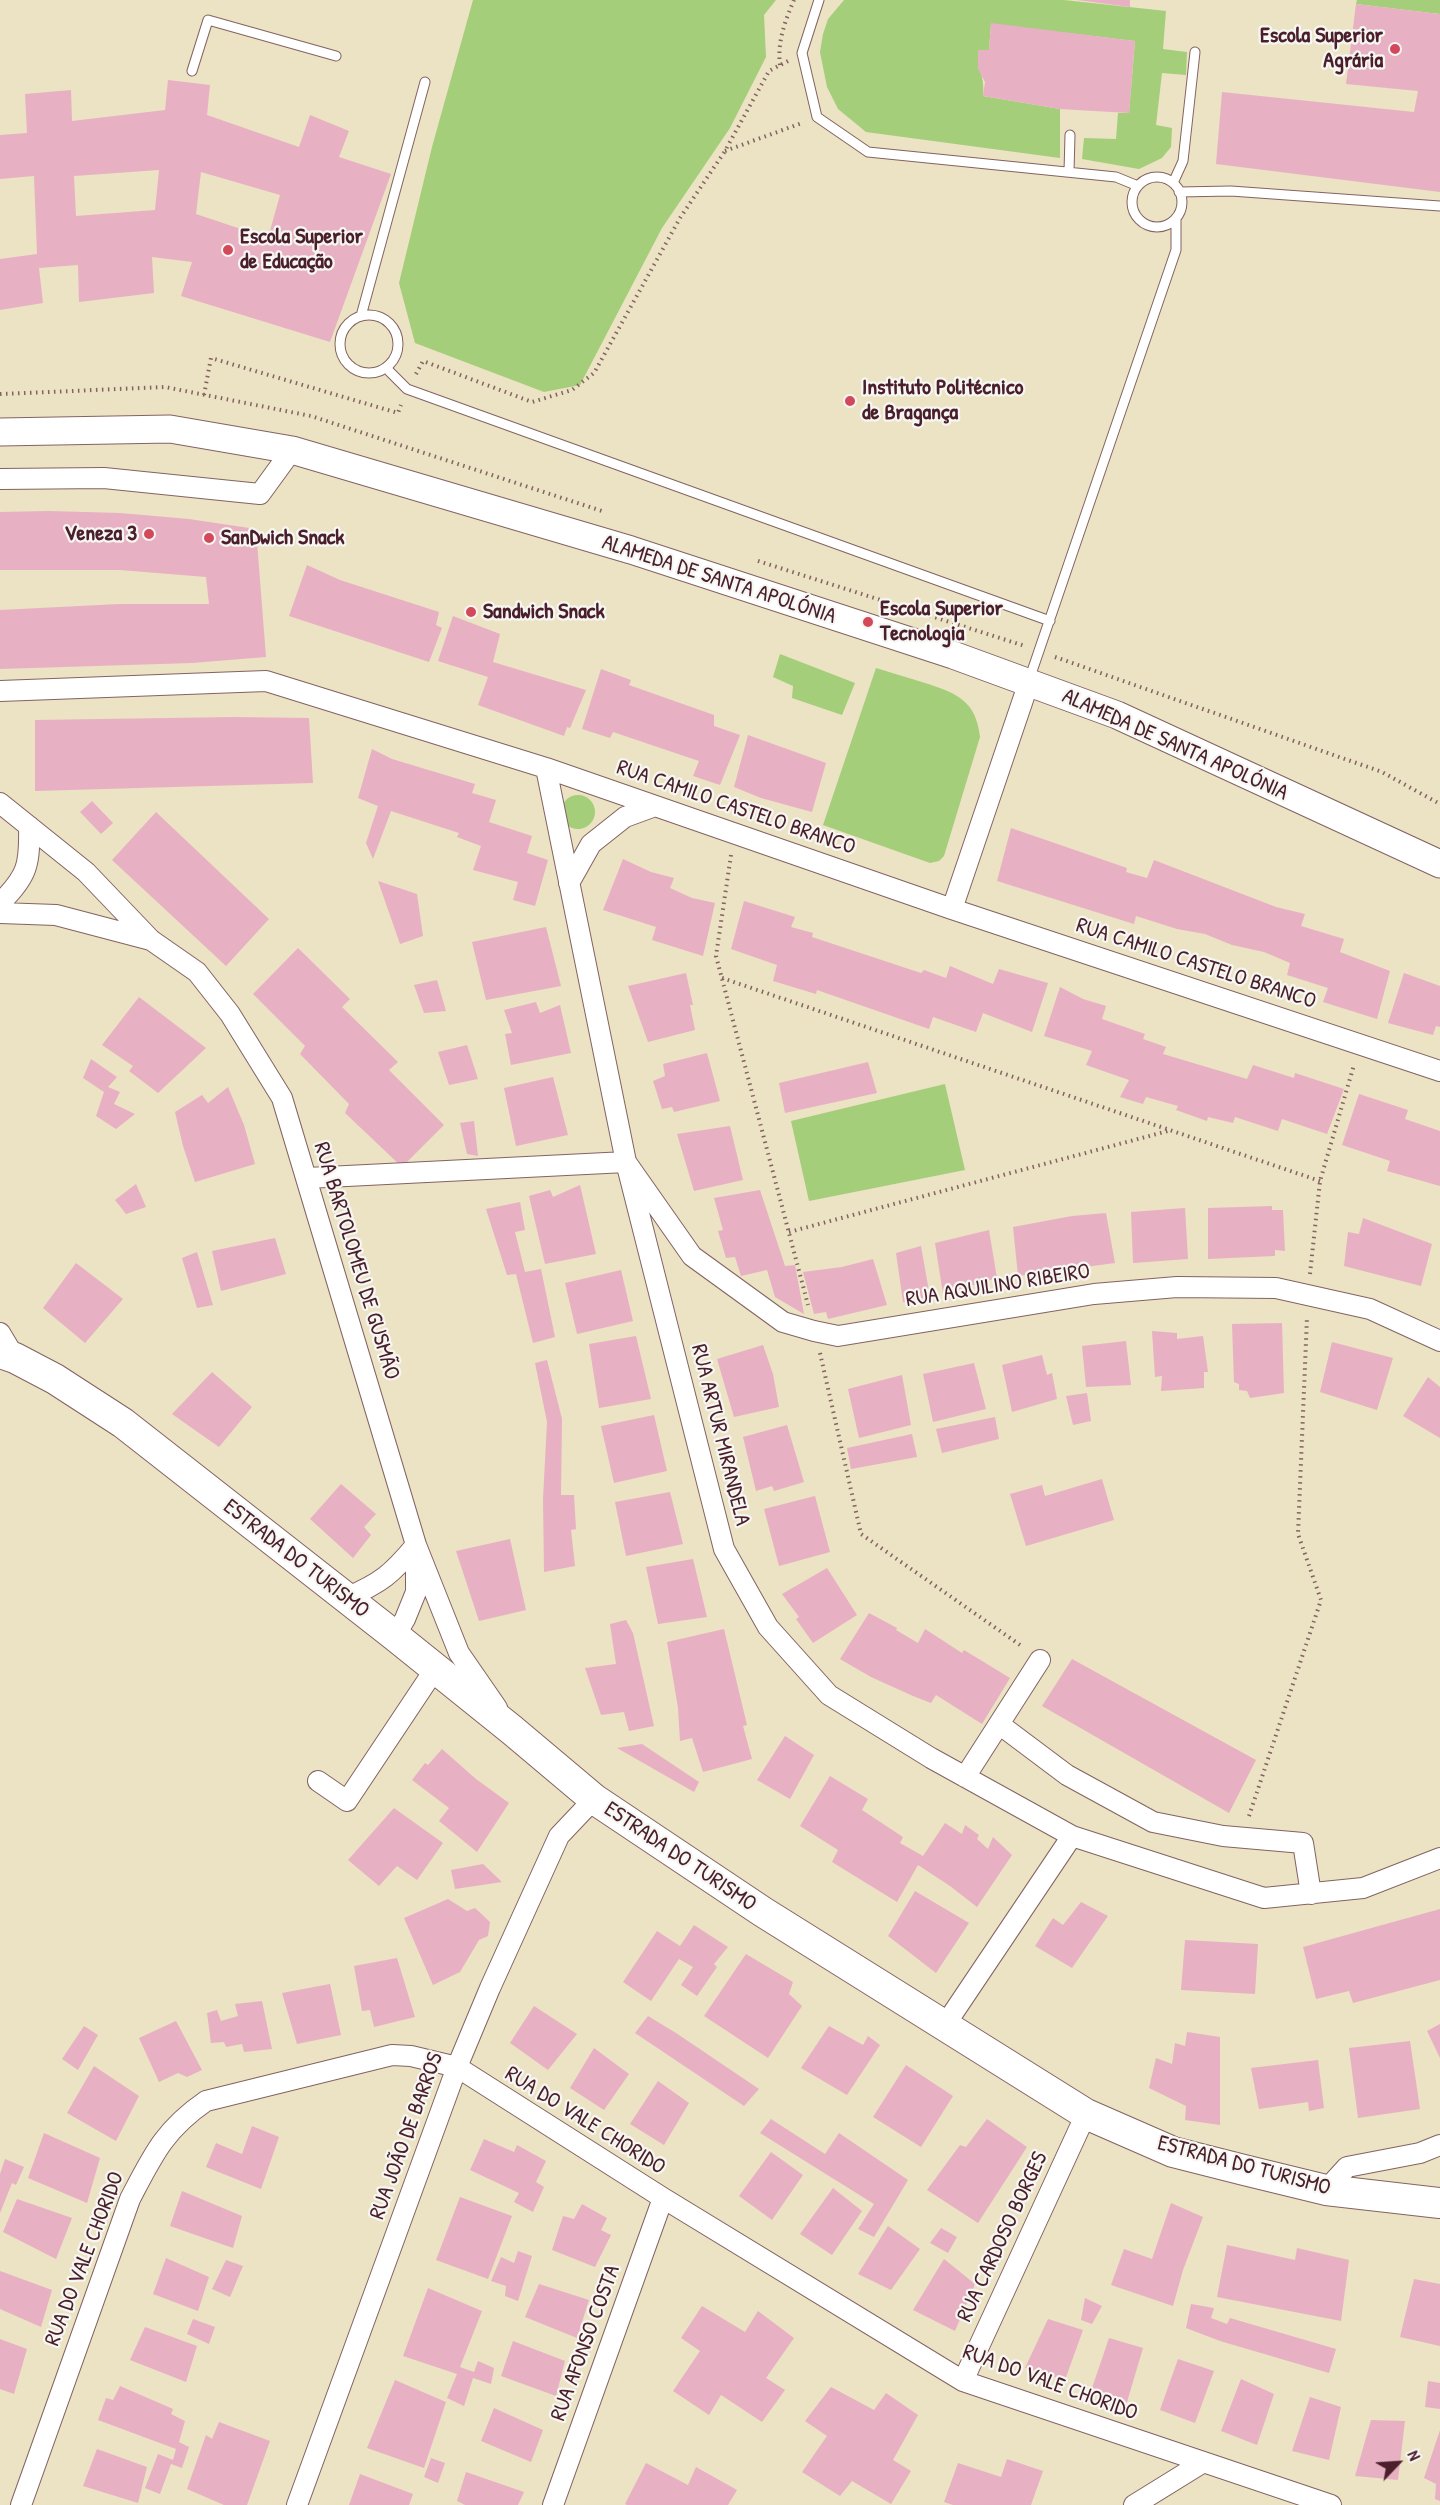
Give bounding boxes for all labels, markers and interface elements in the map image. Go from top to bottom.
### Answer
place label: Escola Superior Agrária [1260,23,1383,74]
marker: Escola Superior Agrária [1388,42,1402,56]
place label: Escola Superior de Educação [240,224,363,276]
marker: Escola Superior de Educação [221,243,235,257]
place label: Instituto Politécnico de Bragança [862,375,1023,427]
marker: Instituto Politécnico de Bragança [843,394,857,408]
place label: Veneza 3 [64,521,137,547]
place label: SanDwich Snack [221,525,344,551]
marker: Veneza 3 [142,527,156,541]
street label: ALAMEDA DE SANTA APOLÓNIA [599,530,839,630]
marker: SanDwich Snack [202,531,216,545]
place label: Escola Superior Tecnologia [880,596,1003,648]
place label: Sandwich Snack [483,599,605,625]
marker: Sandwich Snack [464,605,478,619]
marker: Escola Superior Tecnologia [861,615,875,629]
street label: ALAMEDA DE SANTA APOLÓNIA [1058,683,1292,807]
street label: RUA CAMILO CASTELO BRANCO [613,755,859,861]
street label: RUA CAMILO CASTELO BRANCO [1073,913,1319,1015]
street label: RUA BARTOLOMEU DE GUSMÃO [307,1139,405,1383]
street label: RUA AQUILINO RIBEIRO [904,1258,1092,1314]
street label: RUA ARTUR MIRANDELA [685,1342,755,1528]
street label: ESTRADA DO TURISMO [218,1494,374,1624]
street label: ESTRADA DO TURISMO [599,1796,761,1918]
street label: RUA JOÃO DE BARROS [365,2049,449,2223]
street label: RUA DO VALE CHORIDO [500,2061,670,2181]
street label: ESTRADA DO TURISMO [1155,2130,1333,2202]
street label: RUA CARDOSO BORGES [952,2148,1054,2326]
street label: RUA DO VALE CHORIDO [40,2168,130,2350]
street label: RUA AFONSO COSTA [546,2262,626,2424]
street label: RUA DO VALE CHORIDO [959,2339,1141,2427]
north arrow [1368,2433,1428,2493]
text: N [1403,2447,1426,2464]

